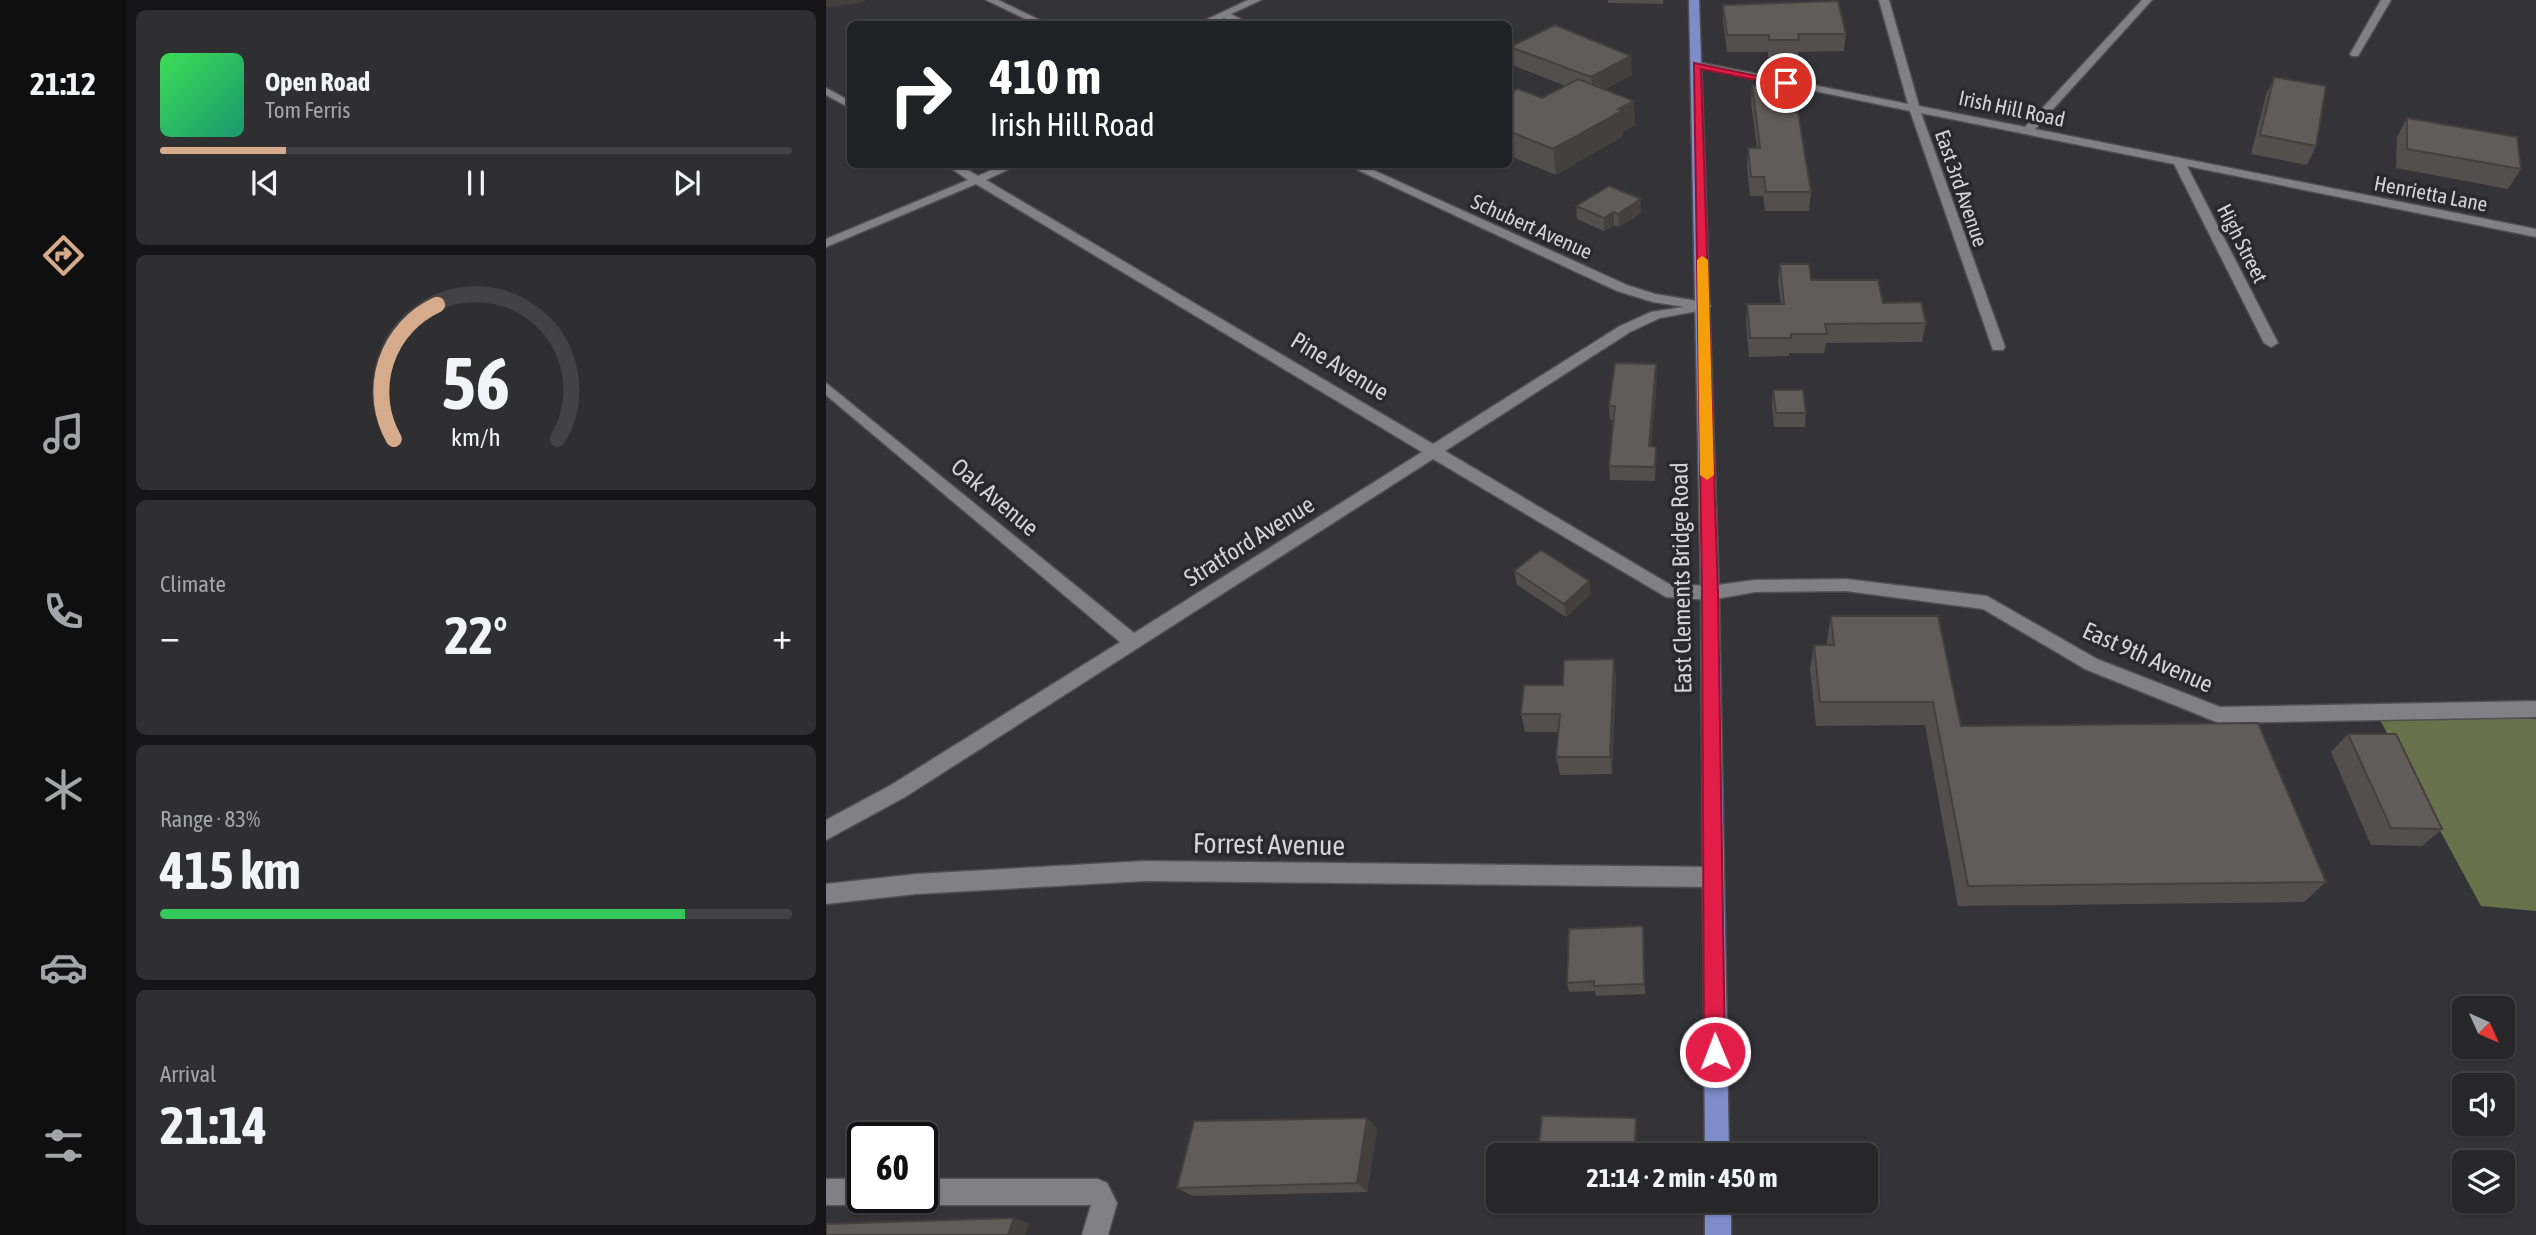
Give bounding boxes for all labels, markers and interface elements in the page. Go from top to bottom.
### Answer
text: 410 m [990,48,1101,104]
icon: right [875,49,966,140]
pin [1756,53,1816,113]
icon: arrive [1767,64,1805,102]
text: 21:12 [30,65,96,102]
text: Open Road [265,67,370,97]
street label: Irish Hill Road [1957,85,2067,131]
text: Tom Ferris [265,97,350,123]
text: Irish Hill Road [990,106,1155,143]
street label: East 3rd Avenue [1931,126,1993,250]
icon: previous [246,164,284,202]
icon: pause [457,164,495,202]
icon: next [668,164,706,202]
street label: Henrietta Lane [2372,170,2490,216]
street label: Schubert Avenue [1468,189,1596,263]
street label: High Street [2213,200,2273,286]
icon: directions [39,231,88,280]
street label: Pine Avenue [1286,326,1394,406]
text: 56 [442,341,510,424]
icon: music [39,409,88,458]
text: km/h [451,422,501,450]
street label: Oak Avenue [946,453,1044,541]
street label: East Clements Bridge Road [1665,462,1697,694]
street label: Stratford Avenue [1179,490,1319,592]
text: Climate [160,571,226,597]
icon: phone [39,587,88,636]
text: 22° [444,605,508,665]
text: − [160,614,180,657]
text: + [772,614,792,657]
street label: East 9th Avenue [2079,616,2217,698]
icon: climate [39,765,88,814]
text: Range · 83% [160,806,260,832]
street label: Forrest Avenue [1193,827,1345,861]
text: 415 km [160,840,301,900]
icon: car [39,943,88,992]
north arrow [2452,996,2515,1059]
map controls [2452,996,2515,1213]
position arrow [1678,1015,1752,1089]
text: Arrival [160,1061,216,1087]
button: sound [2452,1073,2515,1136]
text: 21:14 [160,1095,267,1155]
icon: filters [39,1121,88,1170]
speed limit sign: 60 [847,1122,938,1213]
button: layers [2452,1150,2515,1213]
text: 21:14 · 2 min · 450 m [1587,1163,1777,1193]

